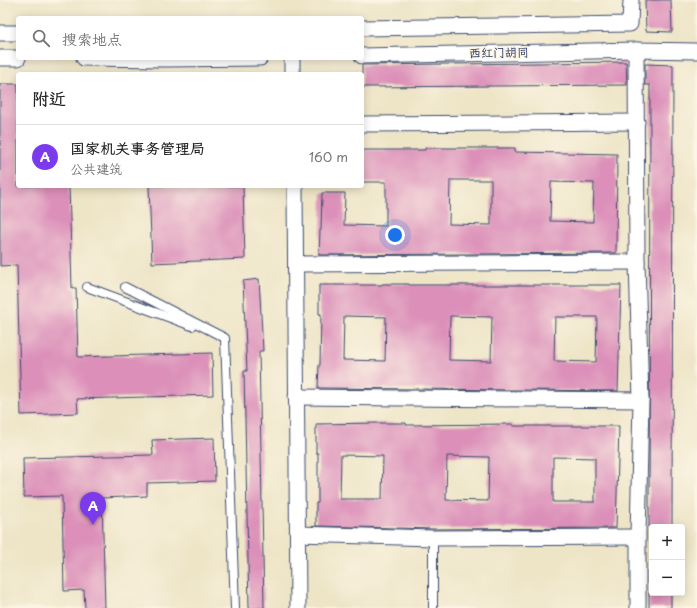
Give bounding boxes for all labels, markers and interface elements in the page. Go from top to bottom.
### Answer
search box [16,16,364,60]
icon: search [30,27,52,49]
text: 搜索地点 [62,27,122,50]
street label: 西红门胡同 [469,42,529,62]
text: 附近 [32,85,66,111]
text: 国家机关事务管理局 [70,136,205,159]
text: A [40,147,50,166]
text: 160 m [309,147,348,166]
text: 公共建筑 [70,159,122,178]
your location [385,225,405,245]
pin: A [80,492,106,525]
map controls [649,524,685,596]
button: + [649,524,685,560]
button: − [649,560,685,596]

